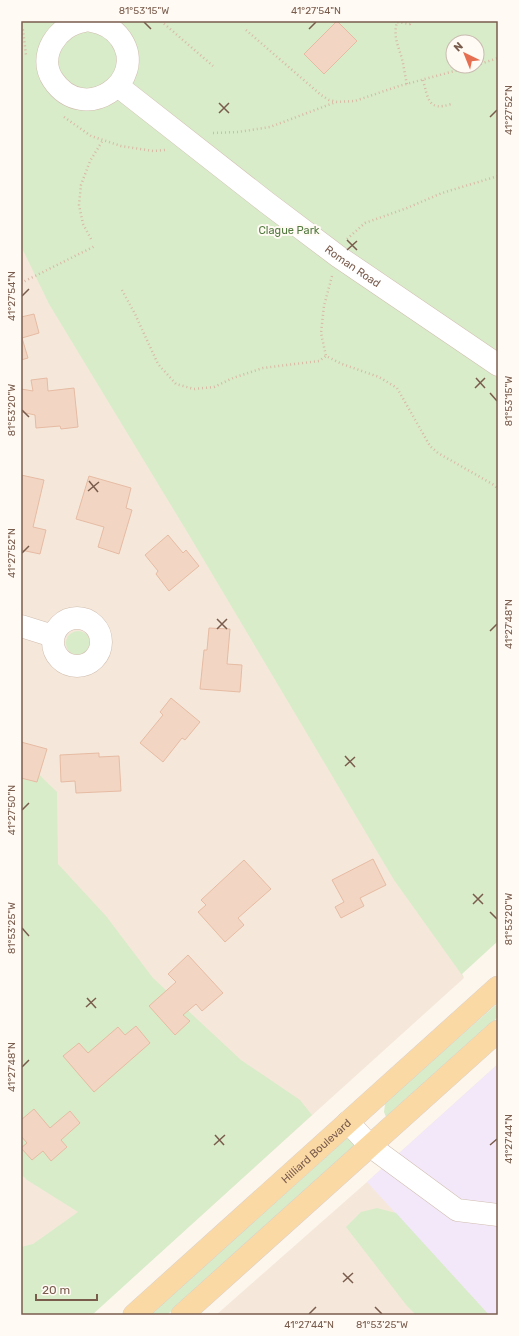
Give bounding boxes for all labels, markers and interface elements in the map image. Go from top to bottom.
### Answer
text: 81°53'15"W [119,5,169,17]
text: 41°27'54"N [291,5,341,17]
north arrow [445,34,485,74]
text: N [451,40,466,55]
text: 41°27'52"N [503,85,515,135]
park label: Clague Park [259,224,320,237]
street label: Roman Road [322,243,383,290]
text: 41°27'54"N [6,271,18,321]
text: 81°53'15"W [503,376,515,426]
text: 81°53'20"W [6,384,18,436]
text: 41°27'52"N [6,528,18,578]
text: 41°27'48"N [503,599,515,649]
text: 41°27'50"N [6,785,18,835]
text: 81°53'20"W [503,893,515,945]
text: 81°53'25"W [6,902,18,954]
text: 41°27'48"N [6,1042,18,1092]
text: 41°27'44"N [503,1114,515,1164]
street label: Hilliard Boulevard [279,1117,354,1186]
scale bar [36,1276,97,1302]
text: 20 m [42,1283,70,1297]
text: 41°27'44"N [284,1319,334,1331]
text: 81°53'25"W [356,1319,408,1331]

